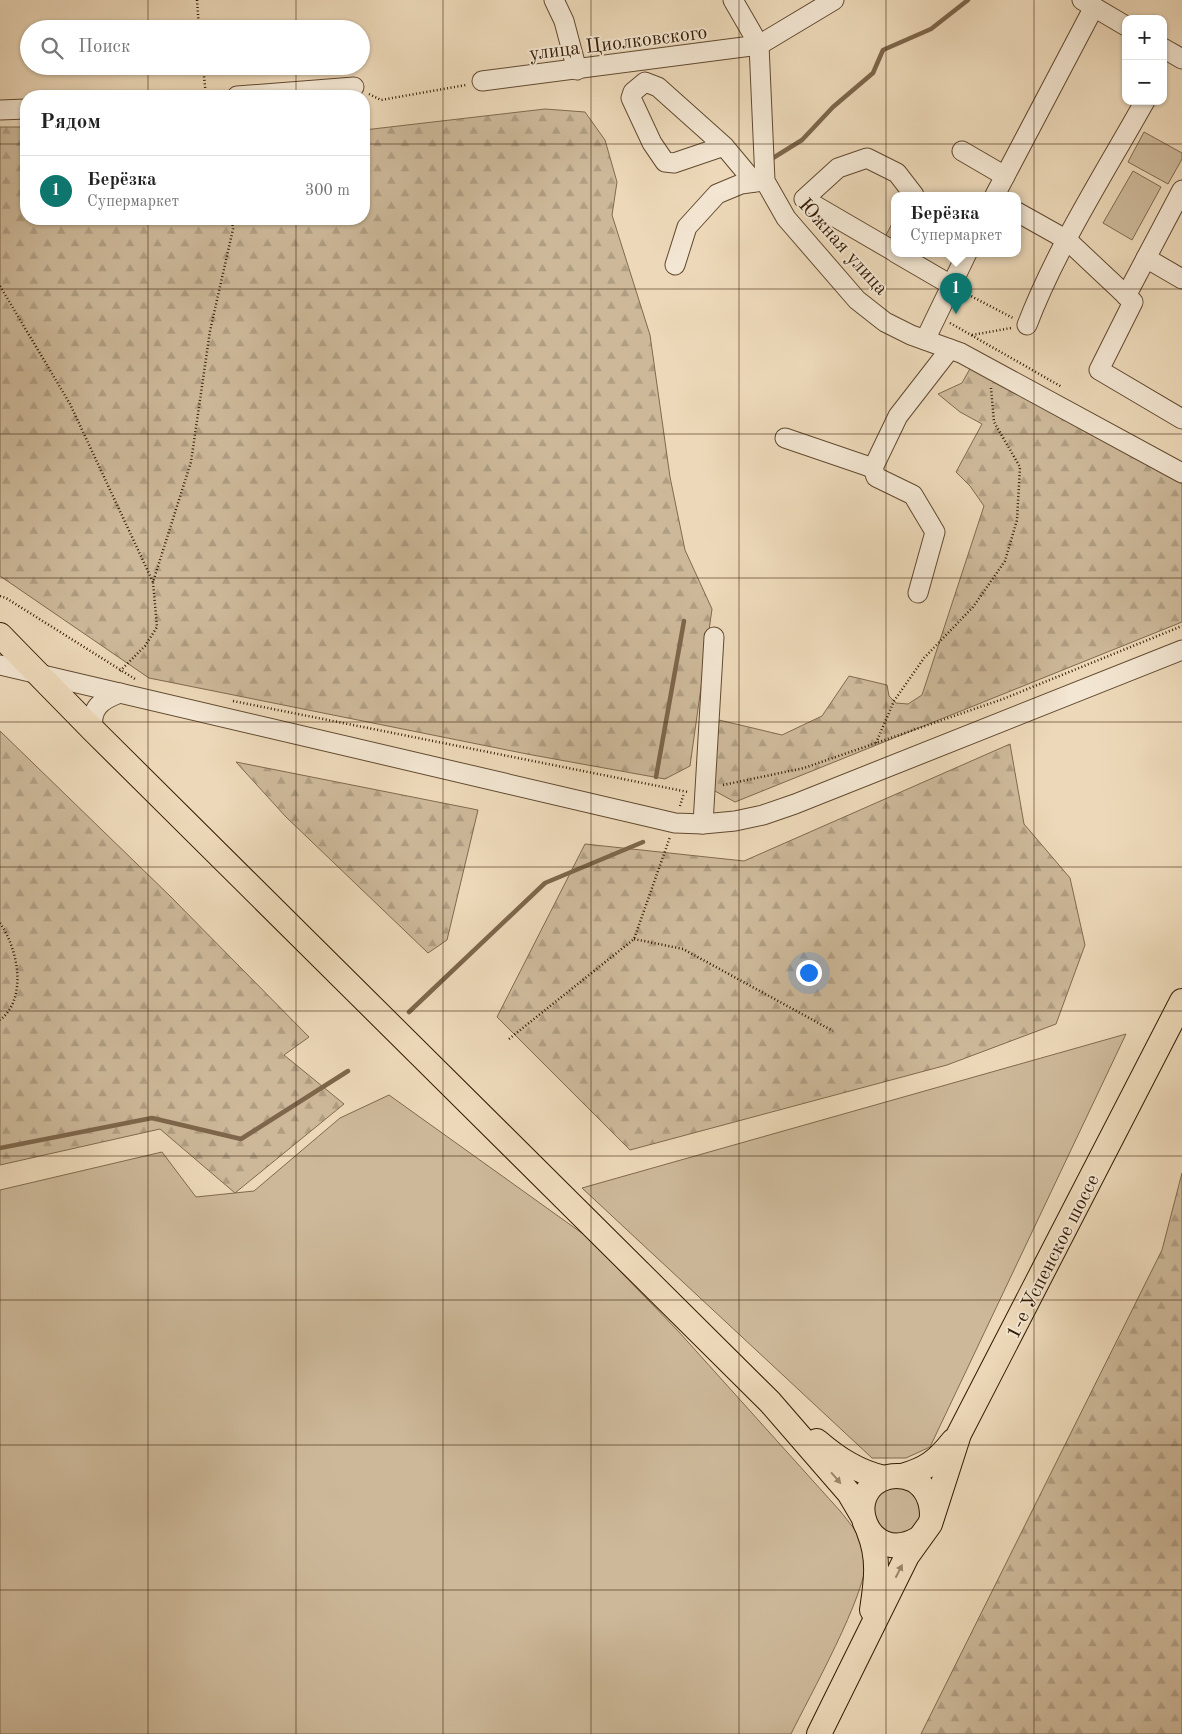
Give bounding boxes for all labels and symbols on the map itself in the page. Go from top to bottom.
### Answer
street label: улица Циолковского [528,23,708,65]
street label: Южная улица [794,195,891,300]
pin: 1 [940,273,972,314]
your location [796,960,822,986]
street label: 1-е Успенское шоссе [1004,1171,1104,1342]
one-way arrow [830,1472,842,1484]
one-way arrow [895,1563,903,1578]

